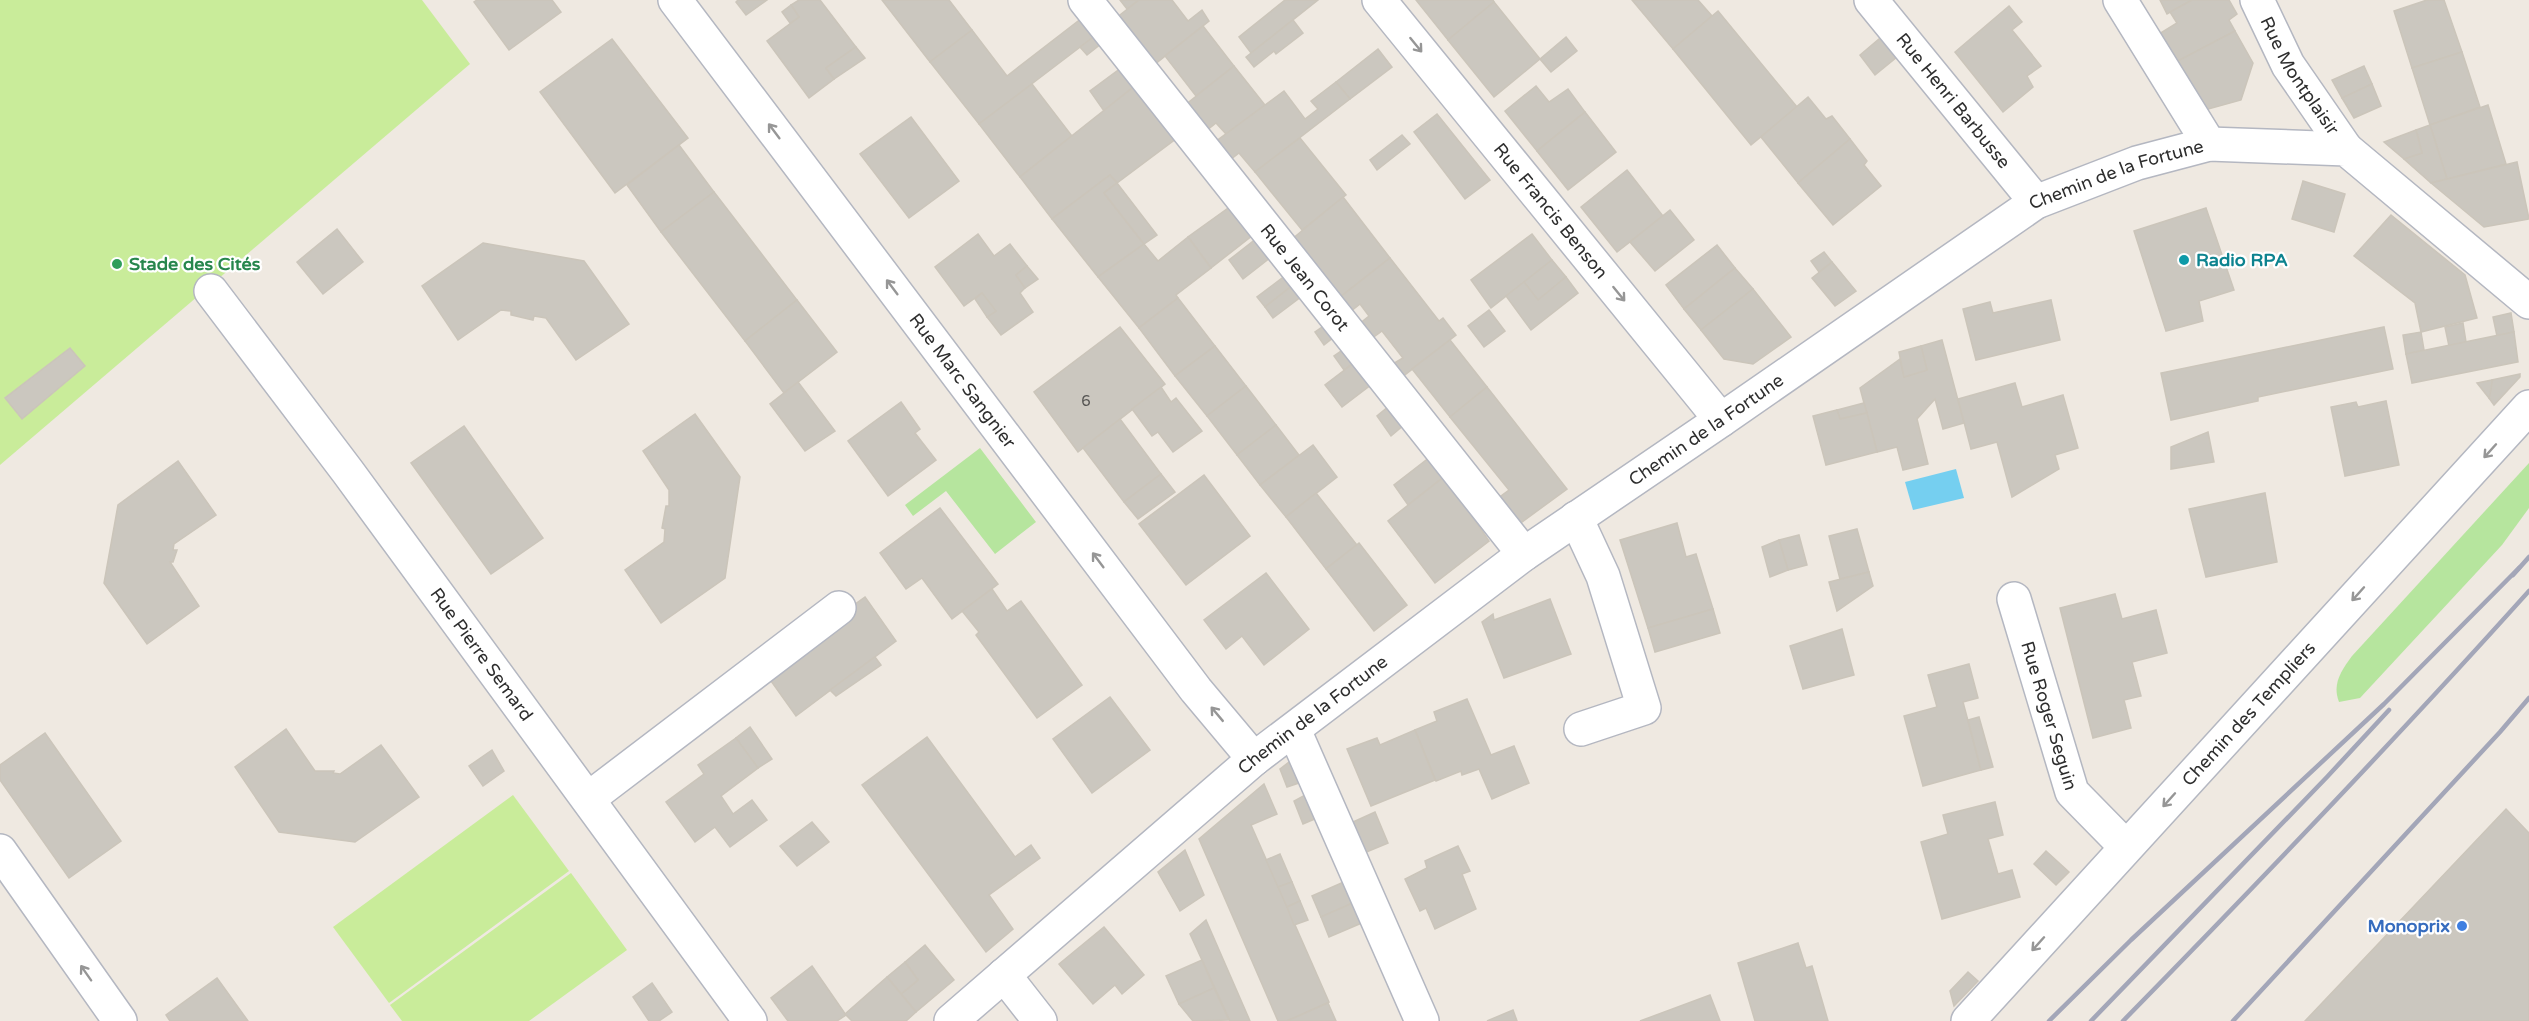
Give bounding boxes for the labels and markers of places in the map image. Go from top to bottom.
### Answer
place label: Radio RPA [2196,249,2288,271]
place label: Stade des Cités [129,253,261,275]
marker: Radio RPA [2177,253,2191,267]
marker: Stade des Cités [110,257,124,271]
place label: Monoprix [2368,915,2450,937]
marker: Monoprix [2455,919,2469,933]

